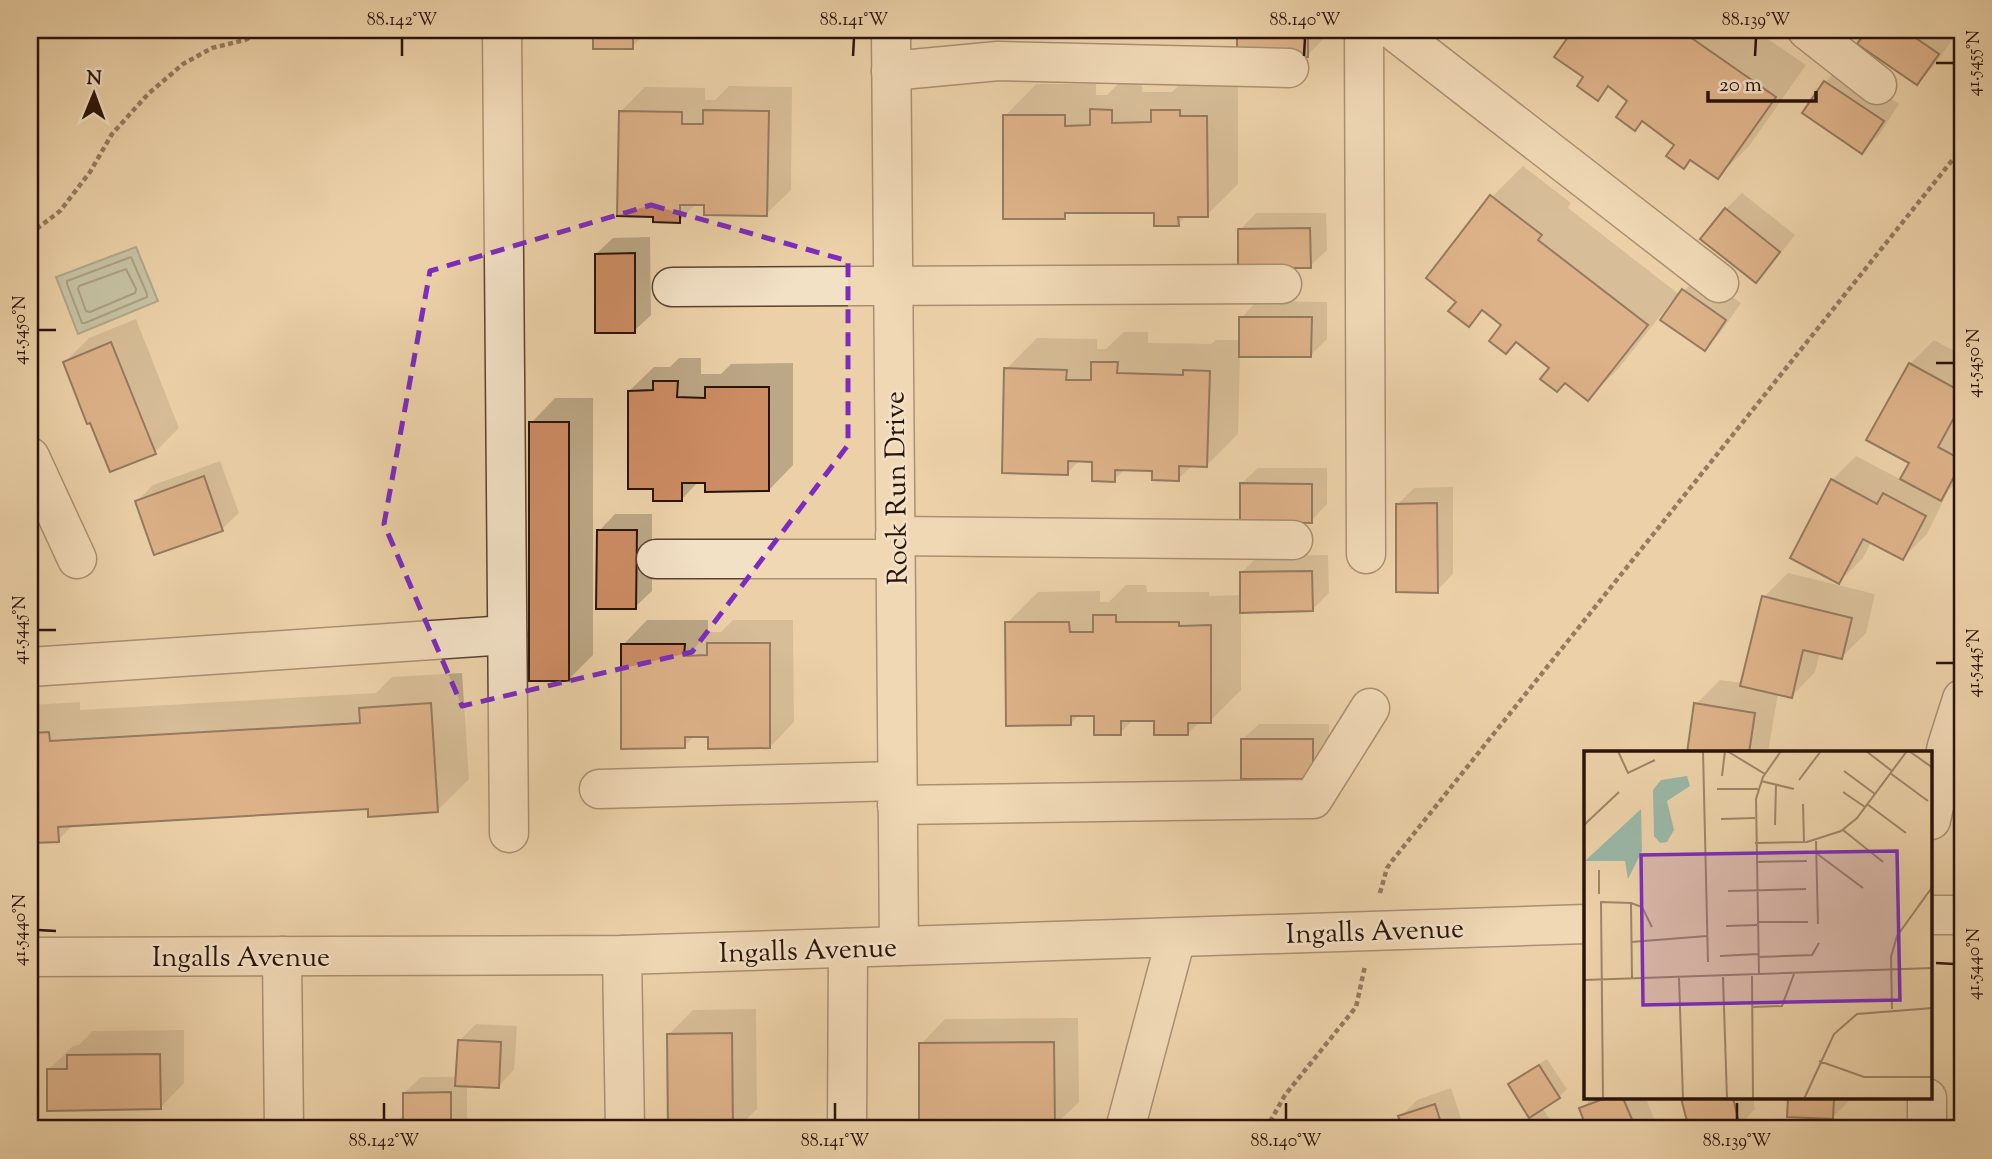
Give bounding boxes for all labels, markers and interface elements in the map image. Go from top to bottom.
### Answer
text: 88.142°W [367,8,437,34]
text: 88.141°W [820,8,888,34]
text: 88.140°W [1269,8,1341,34]
text: 88.139°W [1722,8,1790,34]
text: 41.5455°N [1962,30,1988,96]
north arrow [60,60,130,130]
scale bar [1708,60,1817,104]
text: N [86,66,102,93]
text: 20 m [1719,71,1762,101]
text: 41.5450°N [8,295,34,365]
text: 41.5450°N [1962,328,1988,398]
street label: Rock Run Drive [876,391,920,585]
text: 41.5445°N [8,595,34,665]
text: 41.5445°N [1962,628,1988,698]
inset map [1584,751,1932,1100]
text: 41.5440°N [8,894,34,966]
street label: Ingalls Avenue [1285,910,1465,956]
text: 41.5440°N [1962,928,1988,1000]
street label: Ingalls Avenue [718,929,898,975]
street label: Ingalls Avenue [152,939,330,979]
text: 88.142°W [349,1129,419,1155]
text: 88.141°W [801,1129,869,1155]
text: 88.140°W [1250,1129,1322,1155]
text: 88.139°W [1703,1129,1771,1155]

